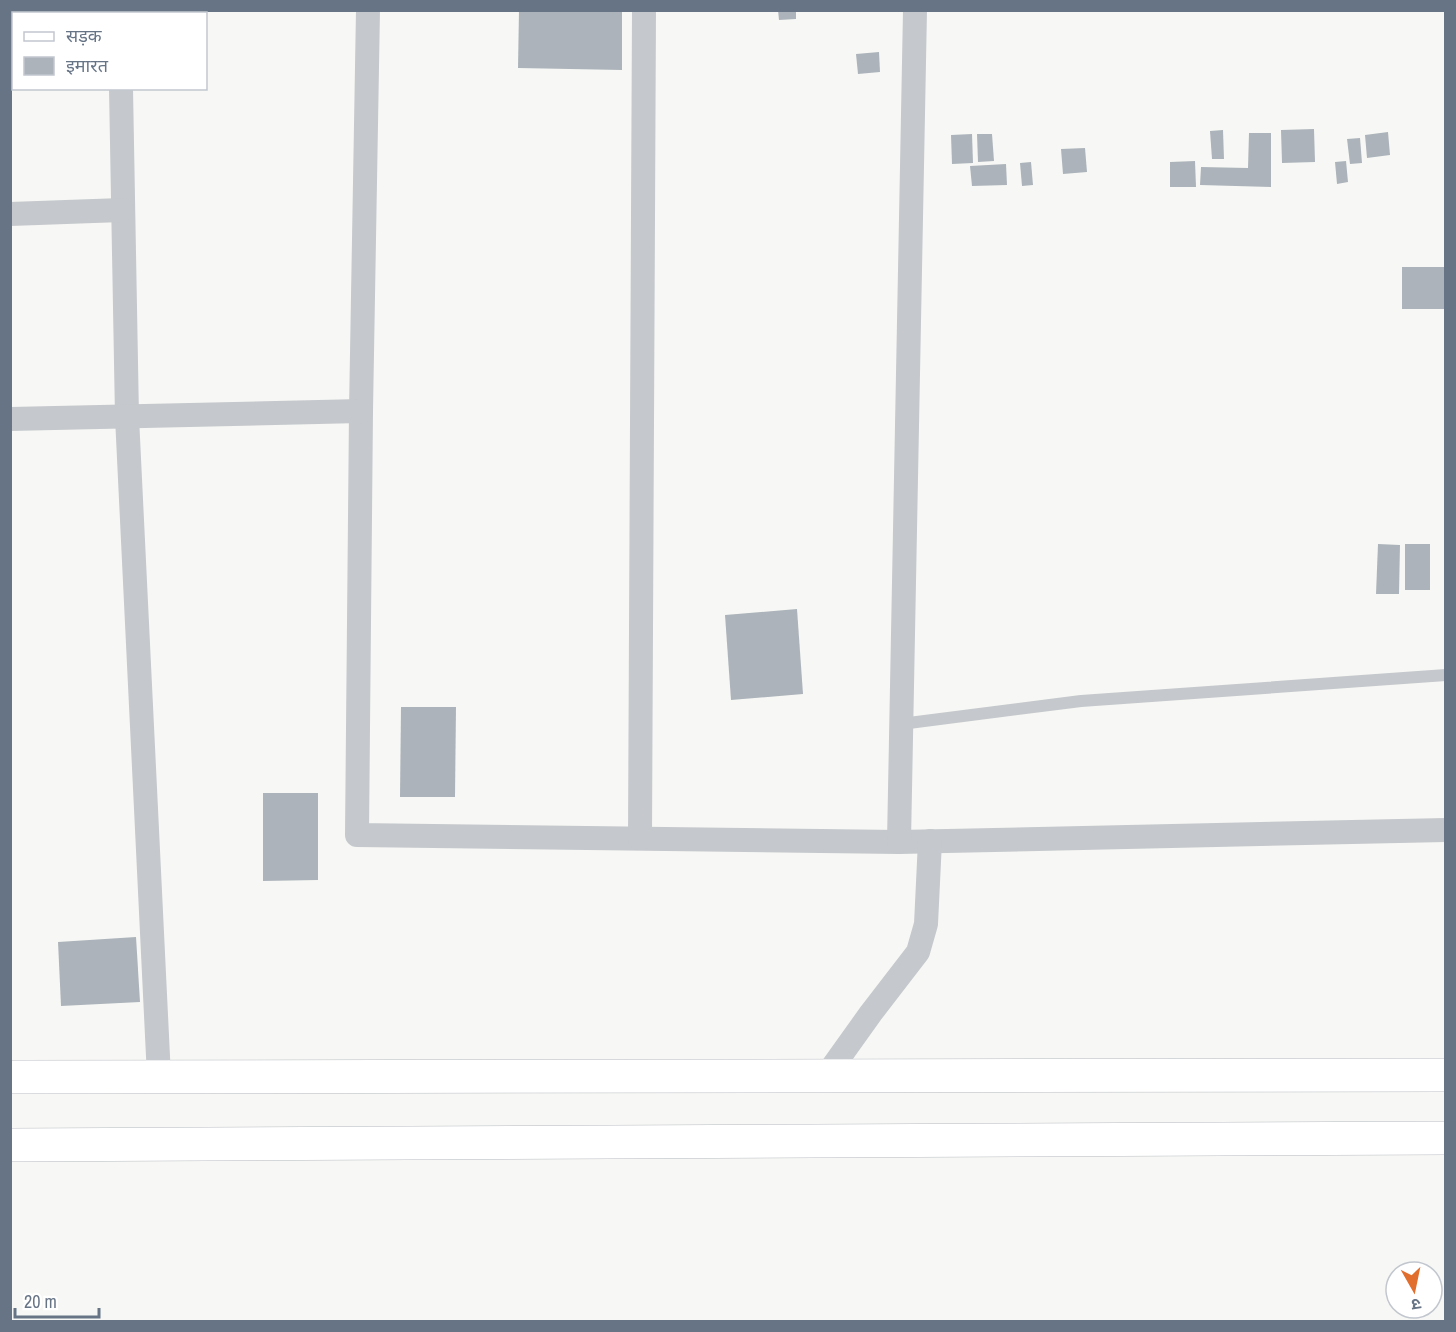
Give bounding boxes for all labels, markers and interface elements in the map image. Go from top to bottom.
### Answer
legend [12,12,207,90]
text: सड़क [66,23,103,48]
text: इमारत [66,53,109,78]
north arrow [1384,1260,1444,1320]
scale bar [15,1281,99,1319]
text: 20 m [24,1289,57,1314]
text: उ [1409,1293,1423,1317]

